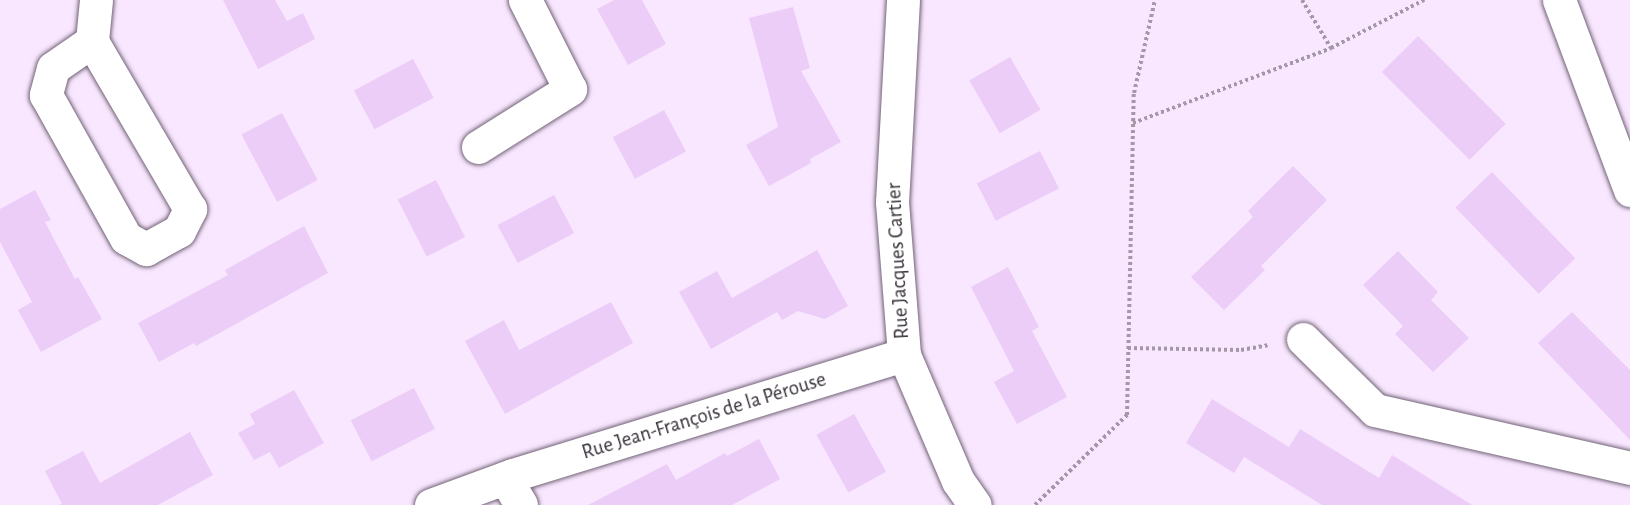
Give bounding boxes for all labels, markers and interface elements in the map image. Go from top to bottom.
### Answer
street label: Rue Jacques Cartier [881,182,915,340]
street label: Rue Jean-François de la Pérouse [579,367,829,465]

